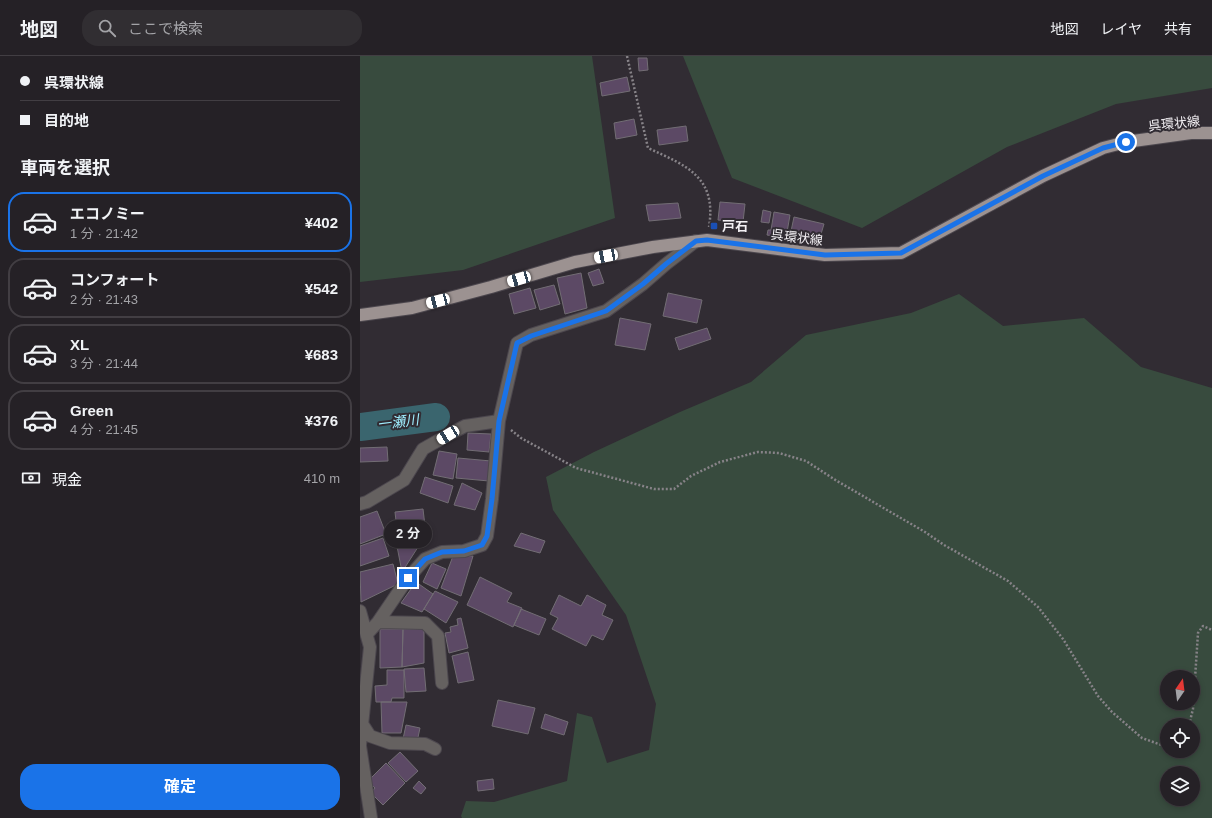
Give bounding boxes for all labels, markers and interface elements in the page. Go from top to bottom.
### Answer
search box [82,10,362,46]
icon: search [96,17,118,39]
text: 地図 [20,19,58,40]
text: ここで検索 [128,20,203,37]
text: 地図 [1050,21,1078,37]
text: レイヤ [1100,21,1142,37]
text: 共有 [1164,21,1192,37]
text: 呉環状線 [44,74,104,91]
text: 目的地 [44,112,89,129]
street label: 呉環状線 [1147,113,1201,134]
route start [1117,133,1135,151]
text: 車両を選択 [20,158,110,178]
icon: car [22,204,58,240]
text: エコノミー [70,205,145,222]
text: ¥402 [305,214,338,231]
place label: 戸石 [722,219,748,234]
marker: 戸石 [709,221,719,231]
text: 1 分 · 21:42 [70,226,138,241]
street label: 呉環状線 [770,227,824,248]
car [593,248,619,264]
icon: car [22,270,58,306]
car [506,270,532,288]
text: コンフォート [70,271,160,288]
text: ¥542 [305,280,338,297]
text: 2 分 · 21:43 [70,292,138,307]
car [425,292,451,310]
icon: car [22,336,58,372]
text: XL [70,336,89,353]
text: ¥683 [305,346,338,363]
text: 3 分 · 21:44 [70,356,138,371]
icon: car [22,402,58,438]
text: Green [70,402,113,419]
water label: 一瀬川 [376,411,422,432]
text: ¥376 [305,412,338,429]
text: 4 分 · 21:45 [70,422,138,437]
car [435,424,461,446]
icon: cash [20,467,42,489]
text: 現金 [52,471,82,488]
text: 410 m [304,471,340,486]
callout: 2 分 [384,520,432,548]
text: 2 分 [396,526,420,541]
route end [399,569,417,587]
north arrow [1160,670,1200,710]
map controls [1160,670,1200,806]
button: locate [1160,718,1200,758]
button: 確定 [20,764,340,810]
button: layers [1160,766,1200,806]

